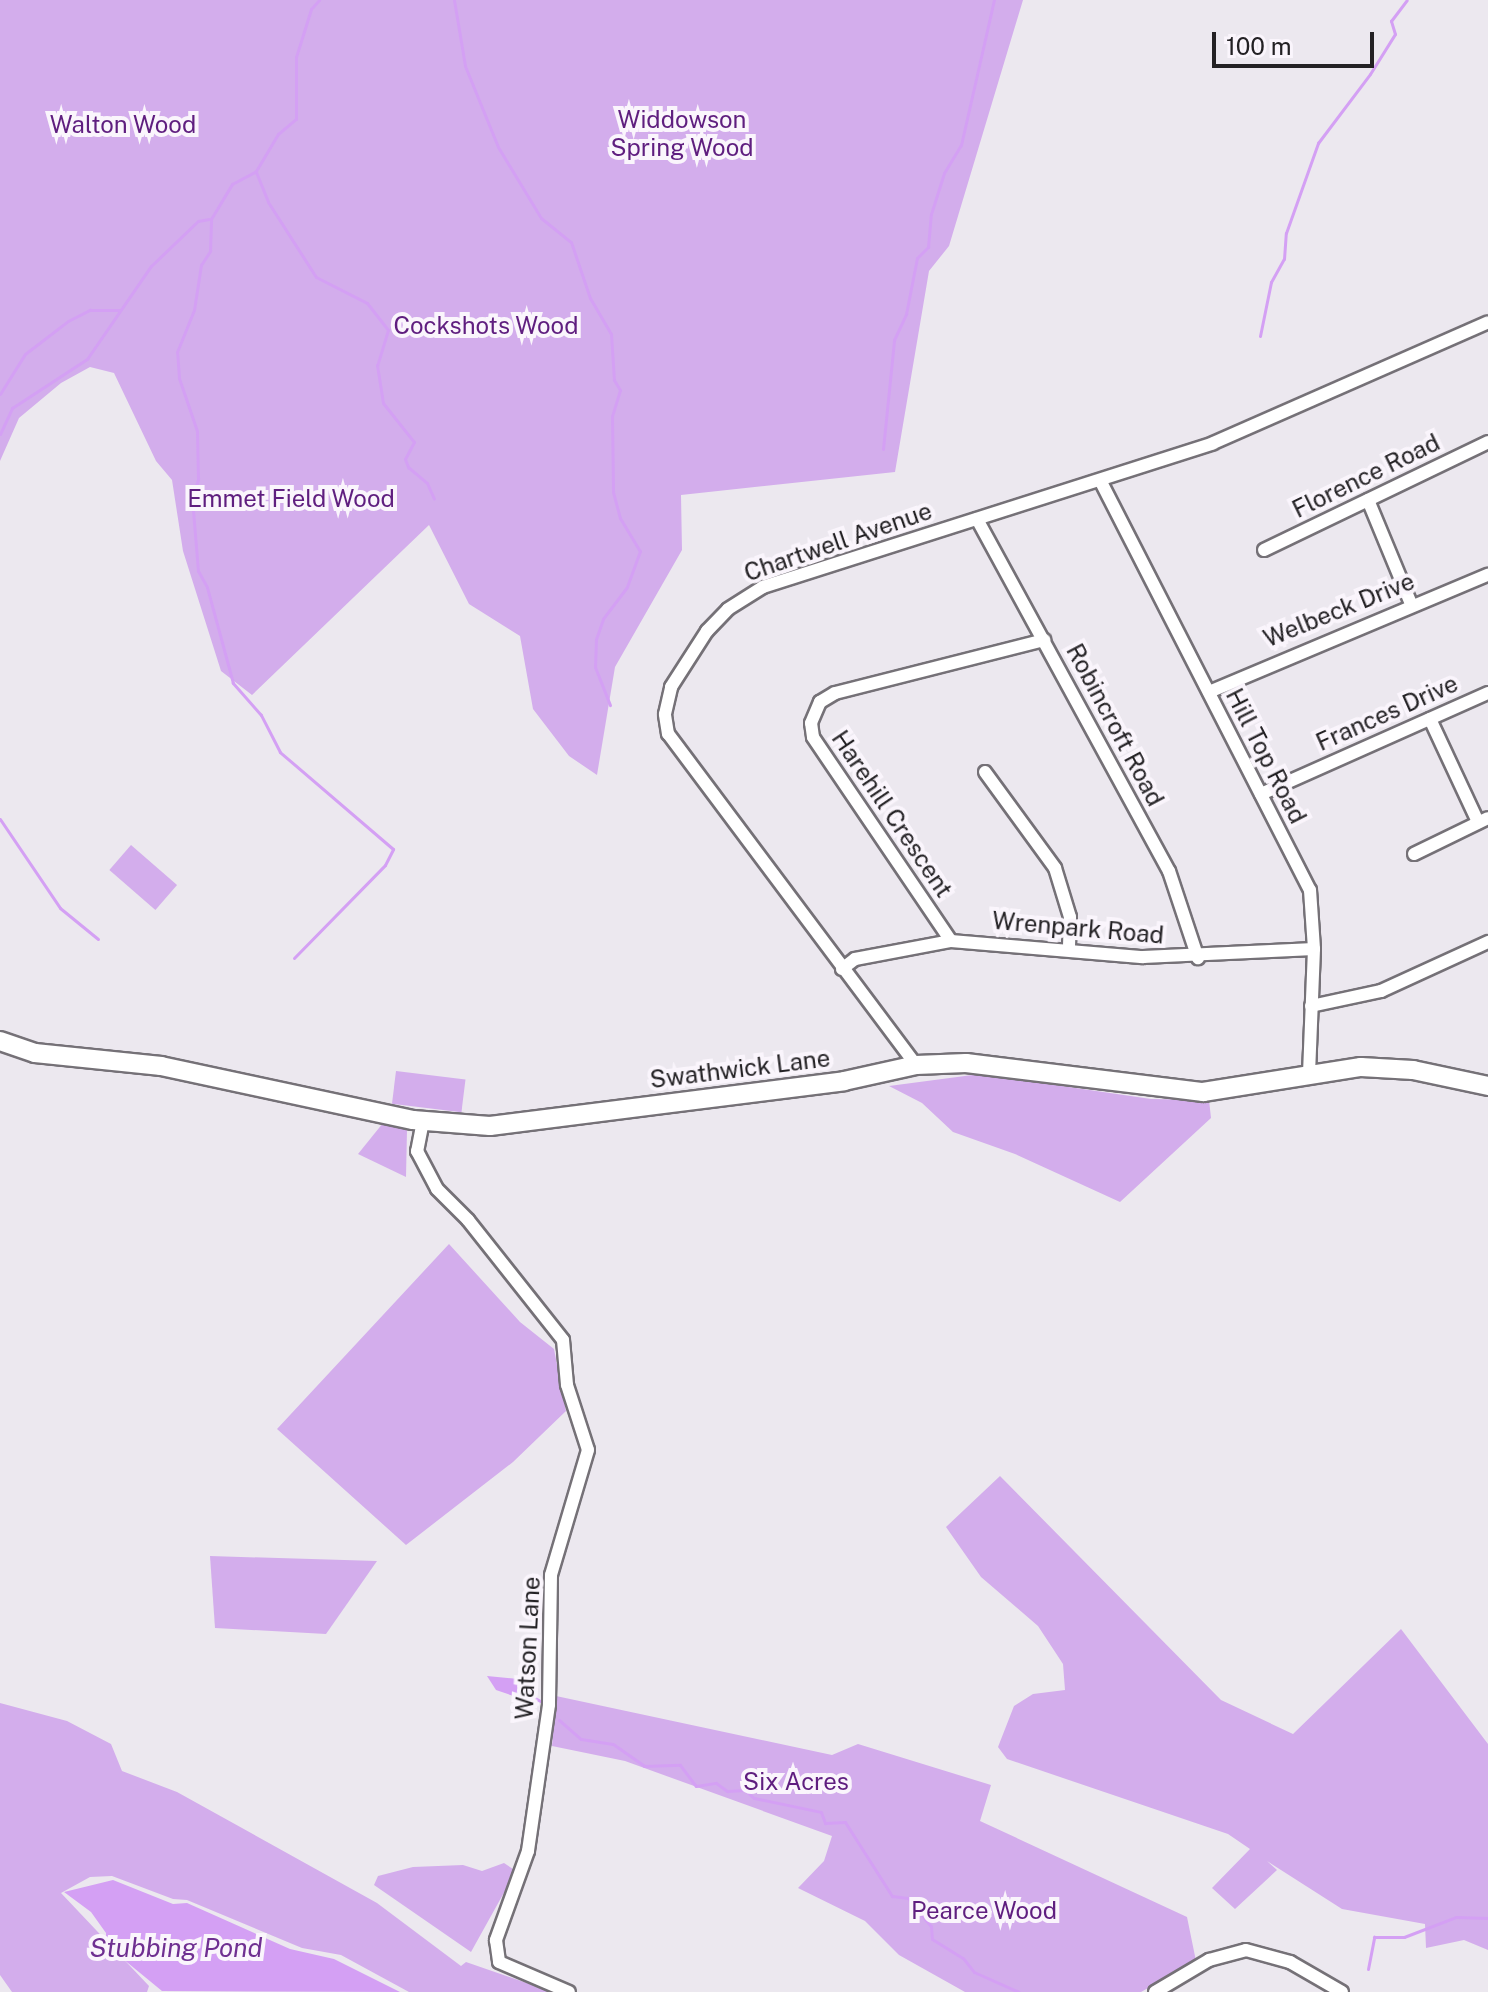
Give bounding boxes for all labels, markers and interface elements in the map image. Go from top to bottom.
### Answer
scale bar [1216,16,1378,66]
text: 100 m [1226,32,1292,60]
park label: Widdowson Spring Wood [610,106,754,162]
park label: Walton Wood [50,111,196,139]
park label: Cockshots Wood [393,312,579,340]
street label: Florence Road [1288,428,1444,524]
park label: Emmet Field Wood [187,485,395,513]
street label: Chartwell Avenue [740,496,936,588]
street label: Welbeck Drive [1259,567,1419,653]
street label: Robincroft Road [1060,639,1170,811]
street label: Frances Drive [1312,669,1462,757]
street label: Hill Top Road [1220,684,1312,828]
street label: Harehill Crescent [826,725,958,903]
street label: Wrenpark Road [991,906,1165,950]
street label: Swathwick Lane [648,1044,832,1094]
street label: Watson Lane [510,1576,546,1720]
park label: Six Acres [743,1768,849,1796]
park label: Pearce Wood [911,1897,1057,1925]
water label: Stubbing Pond [89,1932,263,1964]

